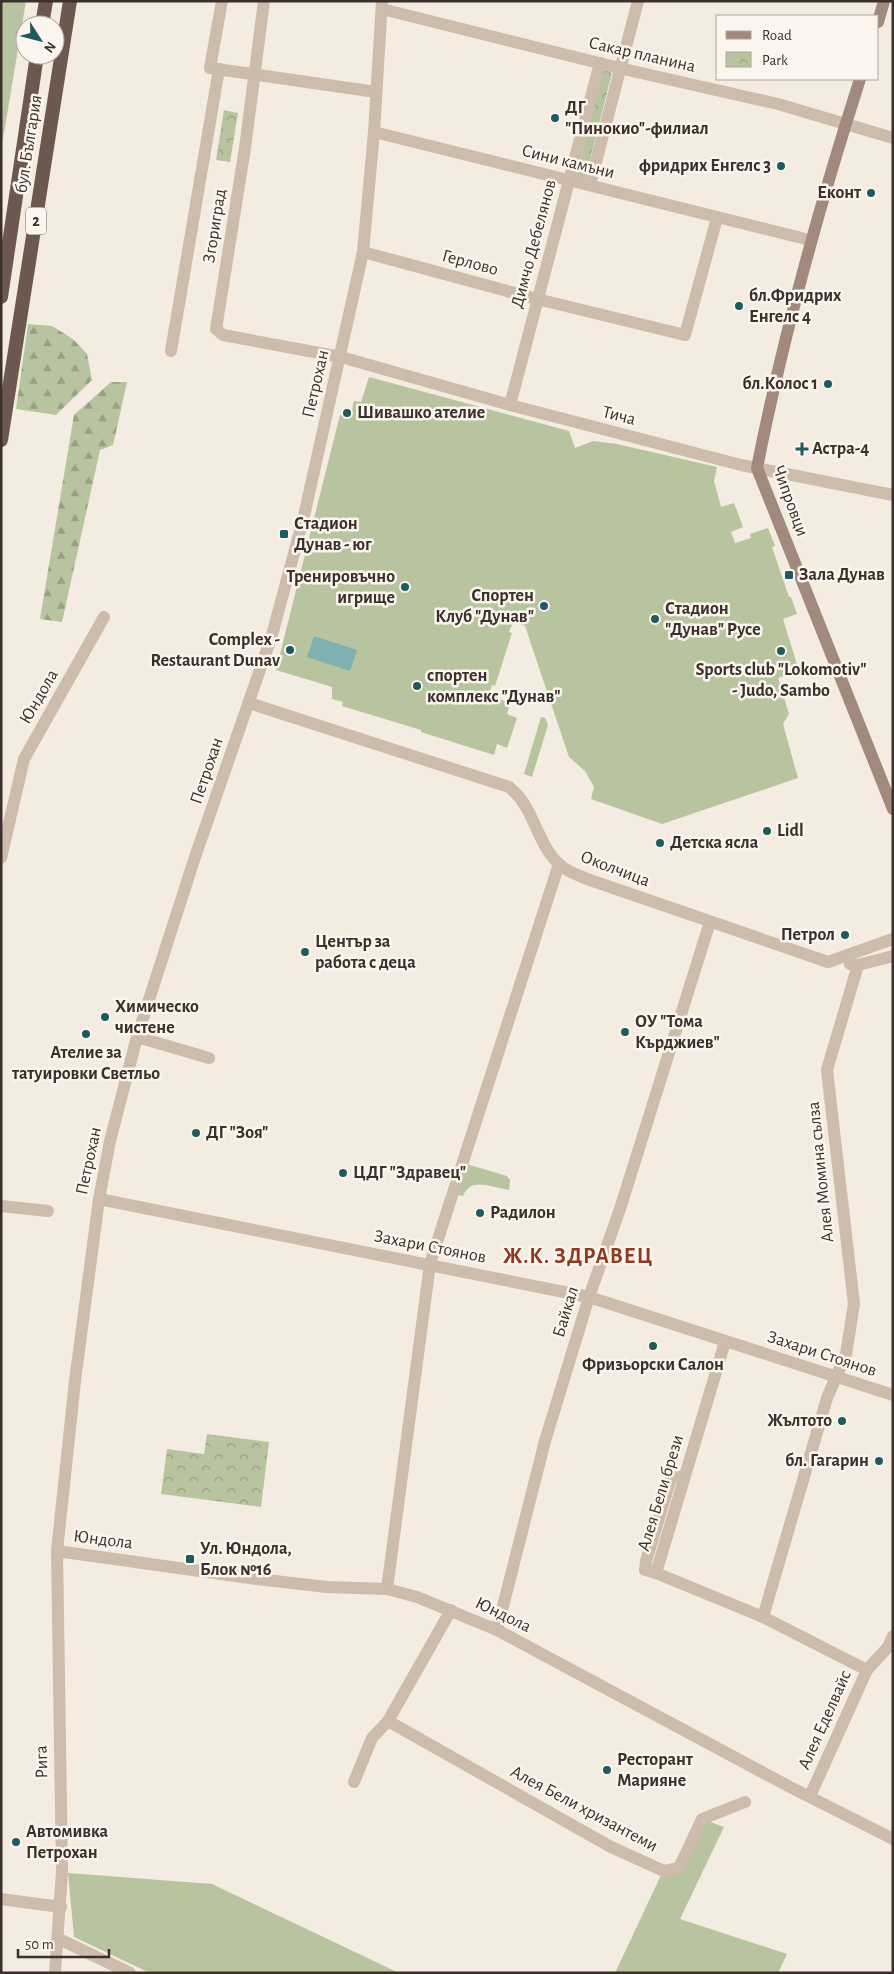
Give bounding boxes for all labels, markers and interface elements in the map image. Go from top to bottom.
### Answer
north arrow [15,15,65,65]
legend [716,15,879,80]
text: Road [762,28,792,43]
street label: Сакар планина [587,34,697,76]
text: N [41,39,58,55]
text: Park [762,53,788,68]
street label: бул. България [11,93,46,194]
place label: ДГ "Пинокио"-филиал [565,99,709,138]
marker: ДГ "Пинокио"-филиал [549,112,561,124]
street label: Сини камъни [520,142,616,182]
place label: фридрих Енгелс 3 [639,157,771,175]
marker: фридрих Енгелс 3 [775,160,787,172]
street label: Димчо Дебелянов [507,178,560,310]
place label: Еконт [817,184,862,202]
marker: Еконт [865,187,877,199]
street label: Згориград [200,188,230,264]
road number: 2 [26,208,46,235]
street label: Герлово [440,247,500,279]
place label: бл.Фридрих Енгелс 4 [749,287,842,326]
marker: бл.Фридрих Енгелс 4 [733,300,745,312]
street label: Петрохан [299,348,333,420]
place label: бл.Колос 1 [743,375,818,393]
marker: бл.Колос 1 [822,378,834,390]
street label: Тича [601,403,637,429]
place label: Шивашко ателие [357,404,485,422]
marker: Шивашко ателие [341,407,353,419]
place label: Астра-4 [812,440,869,458]
marker: Астра-4 [796,443,808,455]
street label: Чипровци [769,463,811,539]
place label: Стадион Дунав - юг [294,515,372,554]
marker: Стадион Дунав - юг [278,528,290,540]
place label: Зала Дунав [799,566,885,584]
place label: Тренировъчно игрище [286,568,395,607]
marker: Зала Дунав [783,569,795,581]
marker: Тренировъчно игрище [399,581,411,593]
place label: Спортен Клуб "Дунав" [435,587,534,626]
marker: Спортен Клуб "Дунав" [538,600,550,612]
place label: Стадион "Дунав" Русе [665,600,761,639]
marker: Стадион "Дунав" Русе [649,613,661,625]
place label: Complex - Restaurant Dunav [150,631,280,670]
marker: Complex - Restaurant Dunav [284,644,296,656]
marker: Sports club "Lokomotiv" - Judo, Sambo [775,645,787,657]
place label: Sports club "Lokomotiv" - Judo, Sambo [695,661,867,700]
street label: Юндола [16,667,62,727]
place label: спортен комплекс "Дунав" [427,667,561,706]
marker: спортен комплекс "Дунав" [411,680,423,692]
street label: Петрохан [187,735,227,807]
place label: Lidl [777,822,804,840]
marker: Lidl [761,825,773,837]
place label: Детска ясла [670,834,759,852]
marker: Детска ясла [654,837,666,849]
street label: Околчица [578,848,652,890]
place label: Петрол [781,926,835,944]
marker: Петрол [839,929,851,941]
place label: Център за работа с деца [315,933,416,972]
marker: Център за работа с деца [299,946,311,958]
place label: Химическо чистене [115,998,199,1037]
marker: Химическо чистене [99,1011,111,1023]
place label: ОУ "Тома Кърджиев" [635,1013,720,1052]
marker: ОУ "Тома Кърджиев" [619,1026,631,1038]
marker: Ателие за татуировки Светльо [80,1028,92,1040]
place label: Ателие за татуировки Светльо [11,1044,160,1083]
street label: Алея Момина сълза [805,1101,837,1243]
place label: ДГ "Зоя" [206,1124,269,1142]
street label: Петрохан [73,1125,105,1197]
marker: ДГ "Зоя" [190,1127,202,1139]
place label: ЦДГ "Здравец" [353,1164,466,1182]
marker: ЦДГ "Здравец" [337,1167,349,1179]
place label: Радилон [490,1204,556,1222]
marker: Радилон [474,1207,486,1219]
street label: Захари Стоянов [372,1227,488,1267]
district label: Ж.К. ЗДРАВЕЦ [503,1245,653,1267]
street label: Байкал [550,1284,582,1340]
street label: Захари Стоянов [765,1328,879,1380]
marker: Фризьорски Салон [647,1340,659,1352]
place label: Фризьорски Салон [582,1356,724,1374]
place label: Жълтото [767,1412,832,1430]
marker: Жълтото [836,1415,848,1427]
street label: Алея Бели брези [634,1432,687,1553]
place label: бл. Гагарин [785,1452,869,1470]
marker: бл. Гагарин [873,1455,885,1467]
street label: Юндола [72,1527,134,1553]
place label: Ул. Юндола, Блок №16 [200,1540,292,1579]
marker: Ул. Юндола, Блок №16 [184,1553,196,1565]
street label: Юндола [472,1594,534,1636]
street label: Алея Еделвайс [795,1668,855,1772]
street label: Рига [33,1745,51,1779]
place label: Ресторант Марияне [617,1751,694,1790]
street label: Алея Бели хризантеми [507,1763,661,1855]
marker: Ресторант Марияне [601,1764,613,1776]
place label: Автомивка Петрохан [26,1823,109,1862]
marker: Автомивка Петрохан [10,1836,22,1848]
scale bar [18,1926,109,1958]
text: 50 m [25,1937,54,1952]

